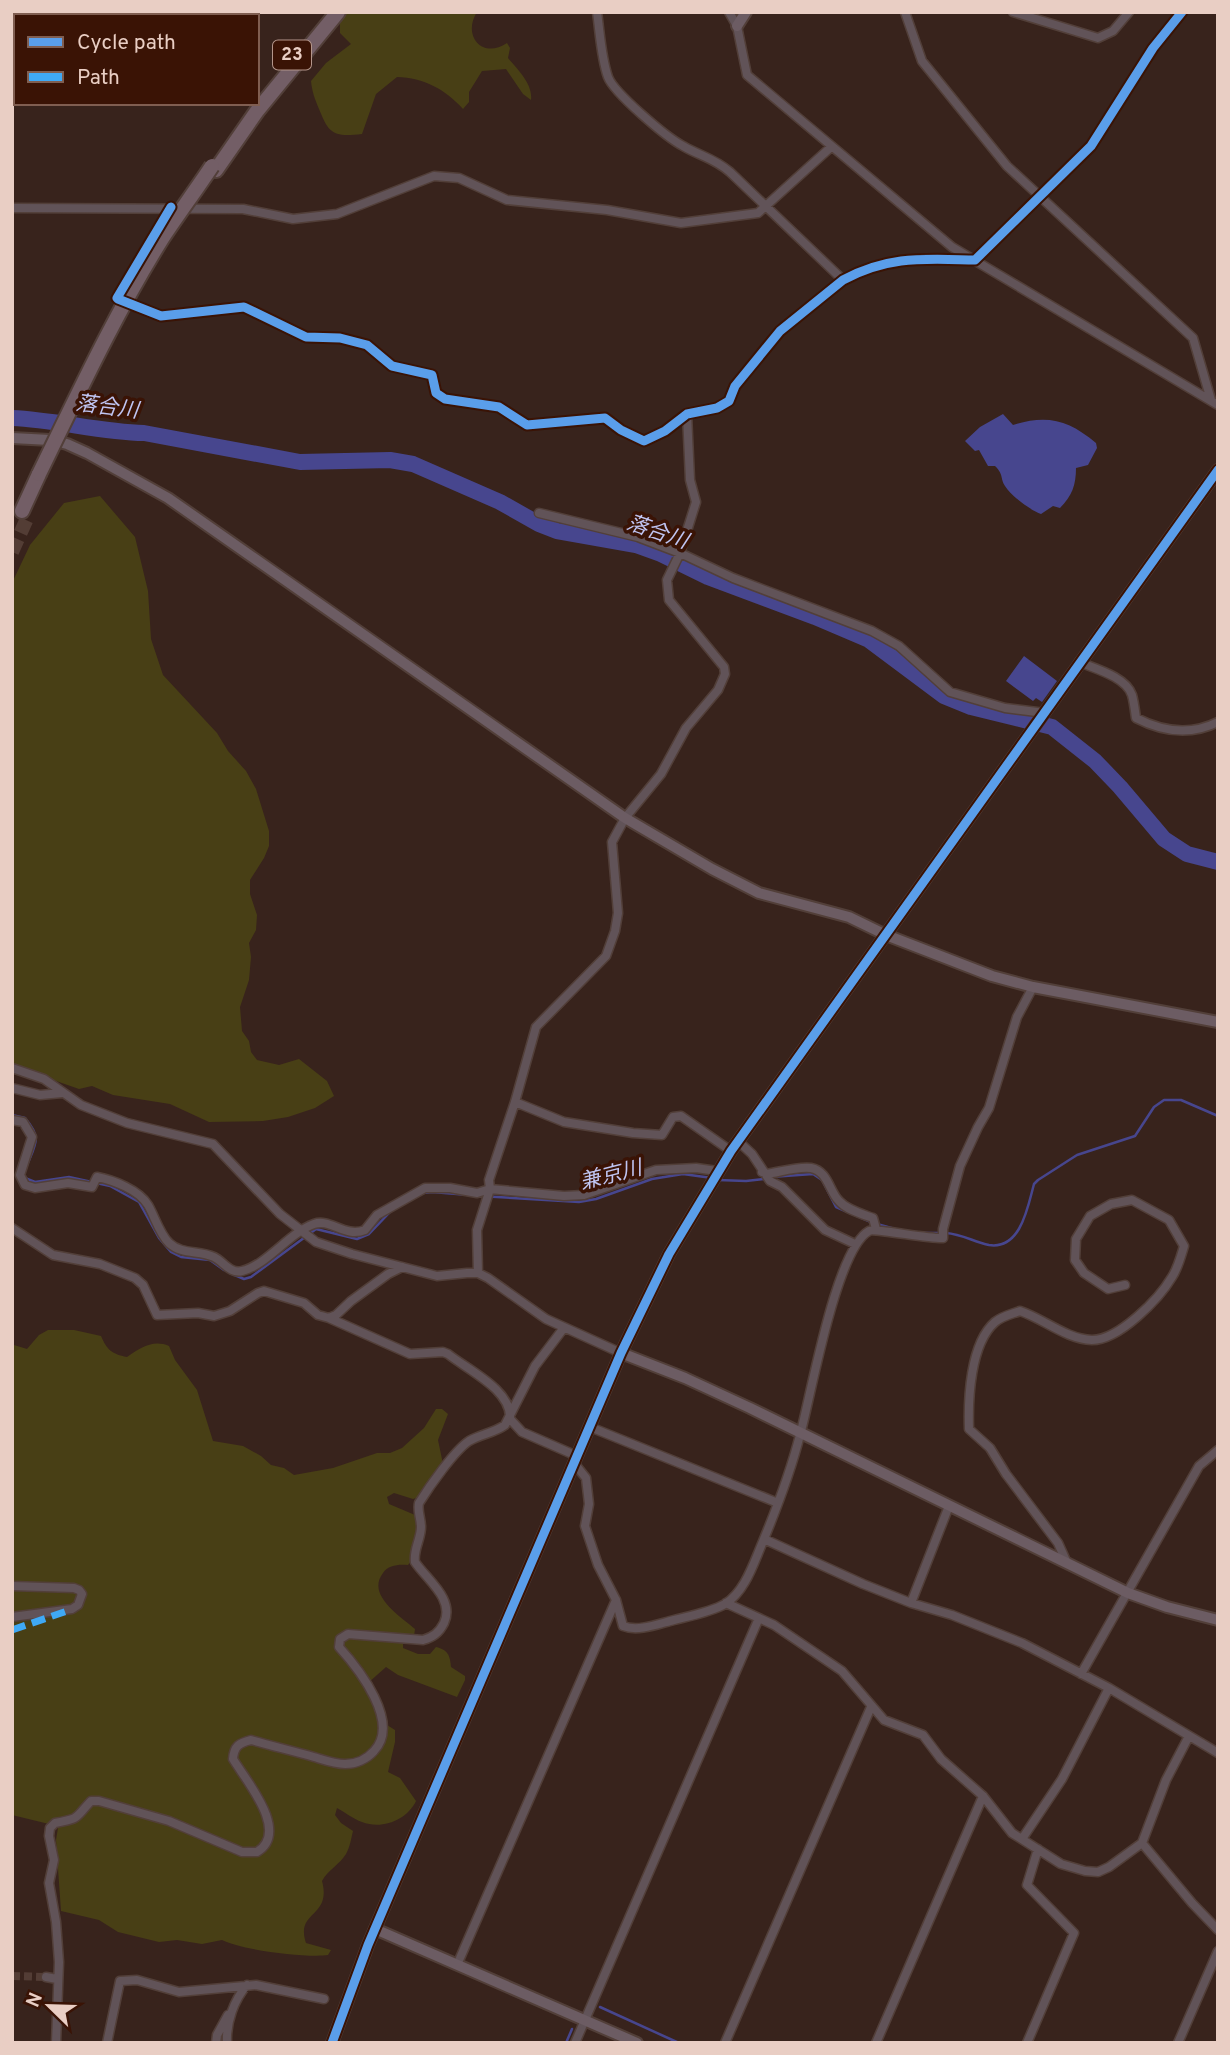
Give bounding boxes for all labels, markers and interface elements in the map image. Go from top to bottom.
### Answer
legend [14,14,259,105]
text: Cycle path [77,30,176,57]
road number: 23 [273,40,311,70]
text: Path [77,65,120,92]
water label: 落合川 [74,391,142,425]
water label: 落合川 [623,510,693,557]
water label: 兼京川 [577,1155,647,1197]
north arrow [14,1971,84,2041]
text: N [21,1989,49,2011]

